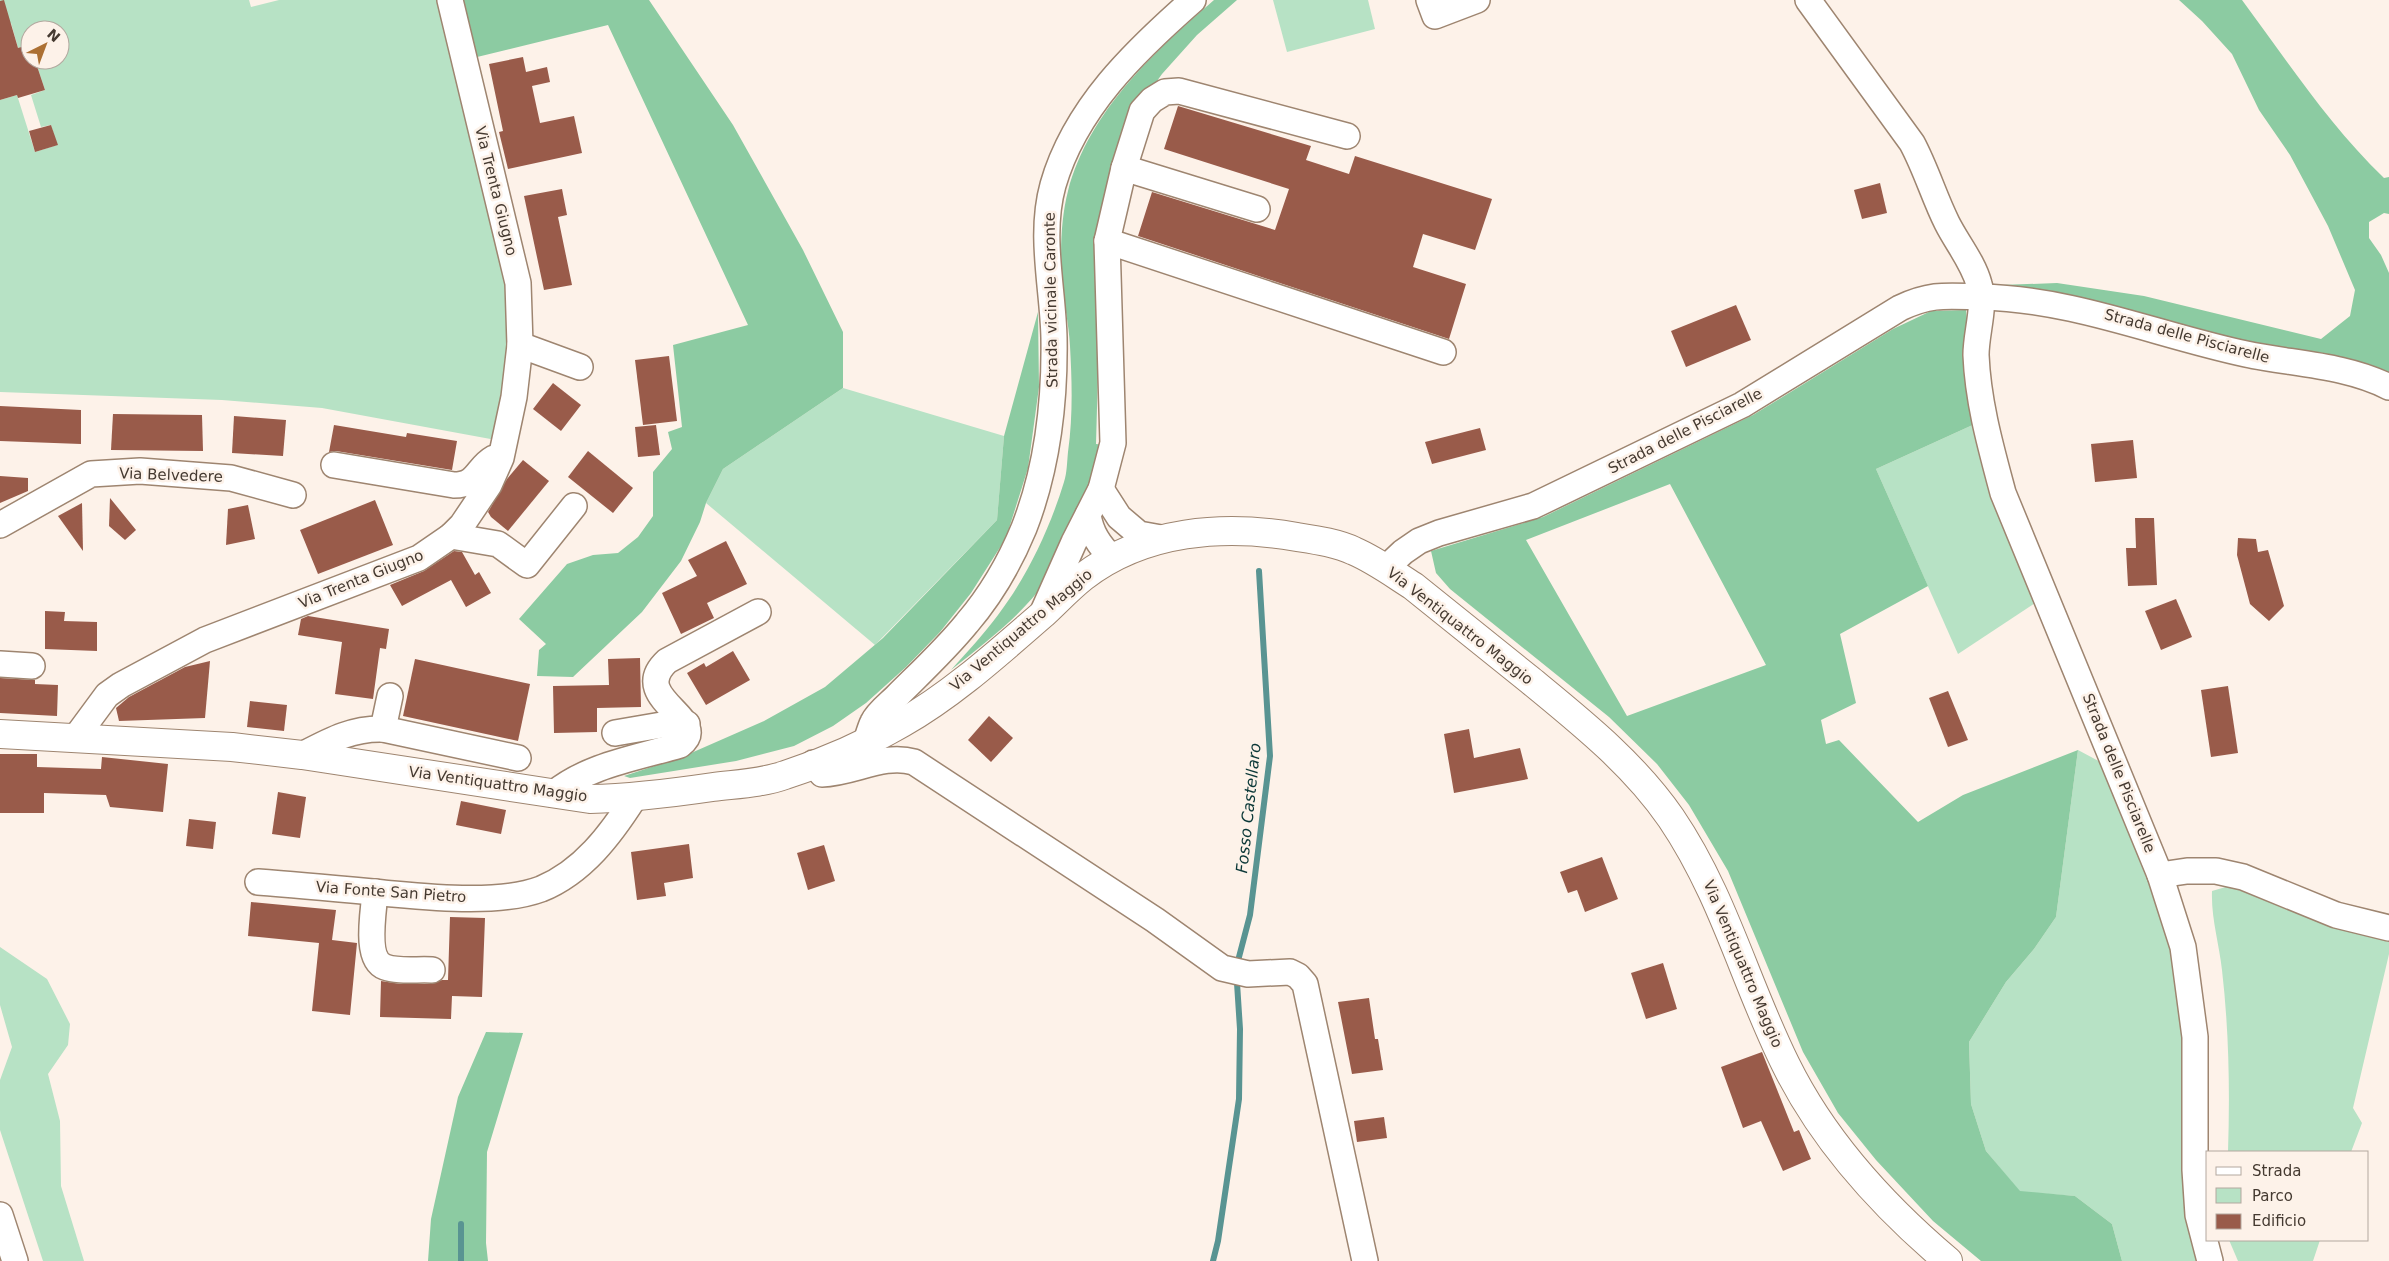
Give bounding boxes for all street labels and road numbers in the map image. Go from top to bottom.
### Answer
street label: Via Trenta Giugno [471,124,521,258]
street label: Strada vicinale Caronte [1040,212,1062,388]
street label: Strada delle Pisciarelle [2102,305,2272,367]
street label: Strada delle Pisciarelle [1605,384,1765,478]
street label: Via Belvedere [119,464,223,486]
street label: Via Trenta Giugno [296,546,426,612]
street label: Via Ventiquattro Maggio [1383,563,1537,689]
street label: Via Ventiquattro Maggio [946,565,1096,695]
street label: Strada delle Pisciarelle [2079,691,2159,855]
street label: Via Ventiquattro Maggio [408,763,588,805]
street label: Via Fonte San Pietro [315,878,467,906]
street label: Via Ventiquattro Maggio [1700,878,1786,1050]

